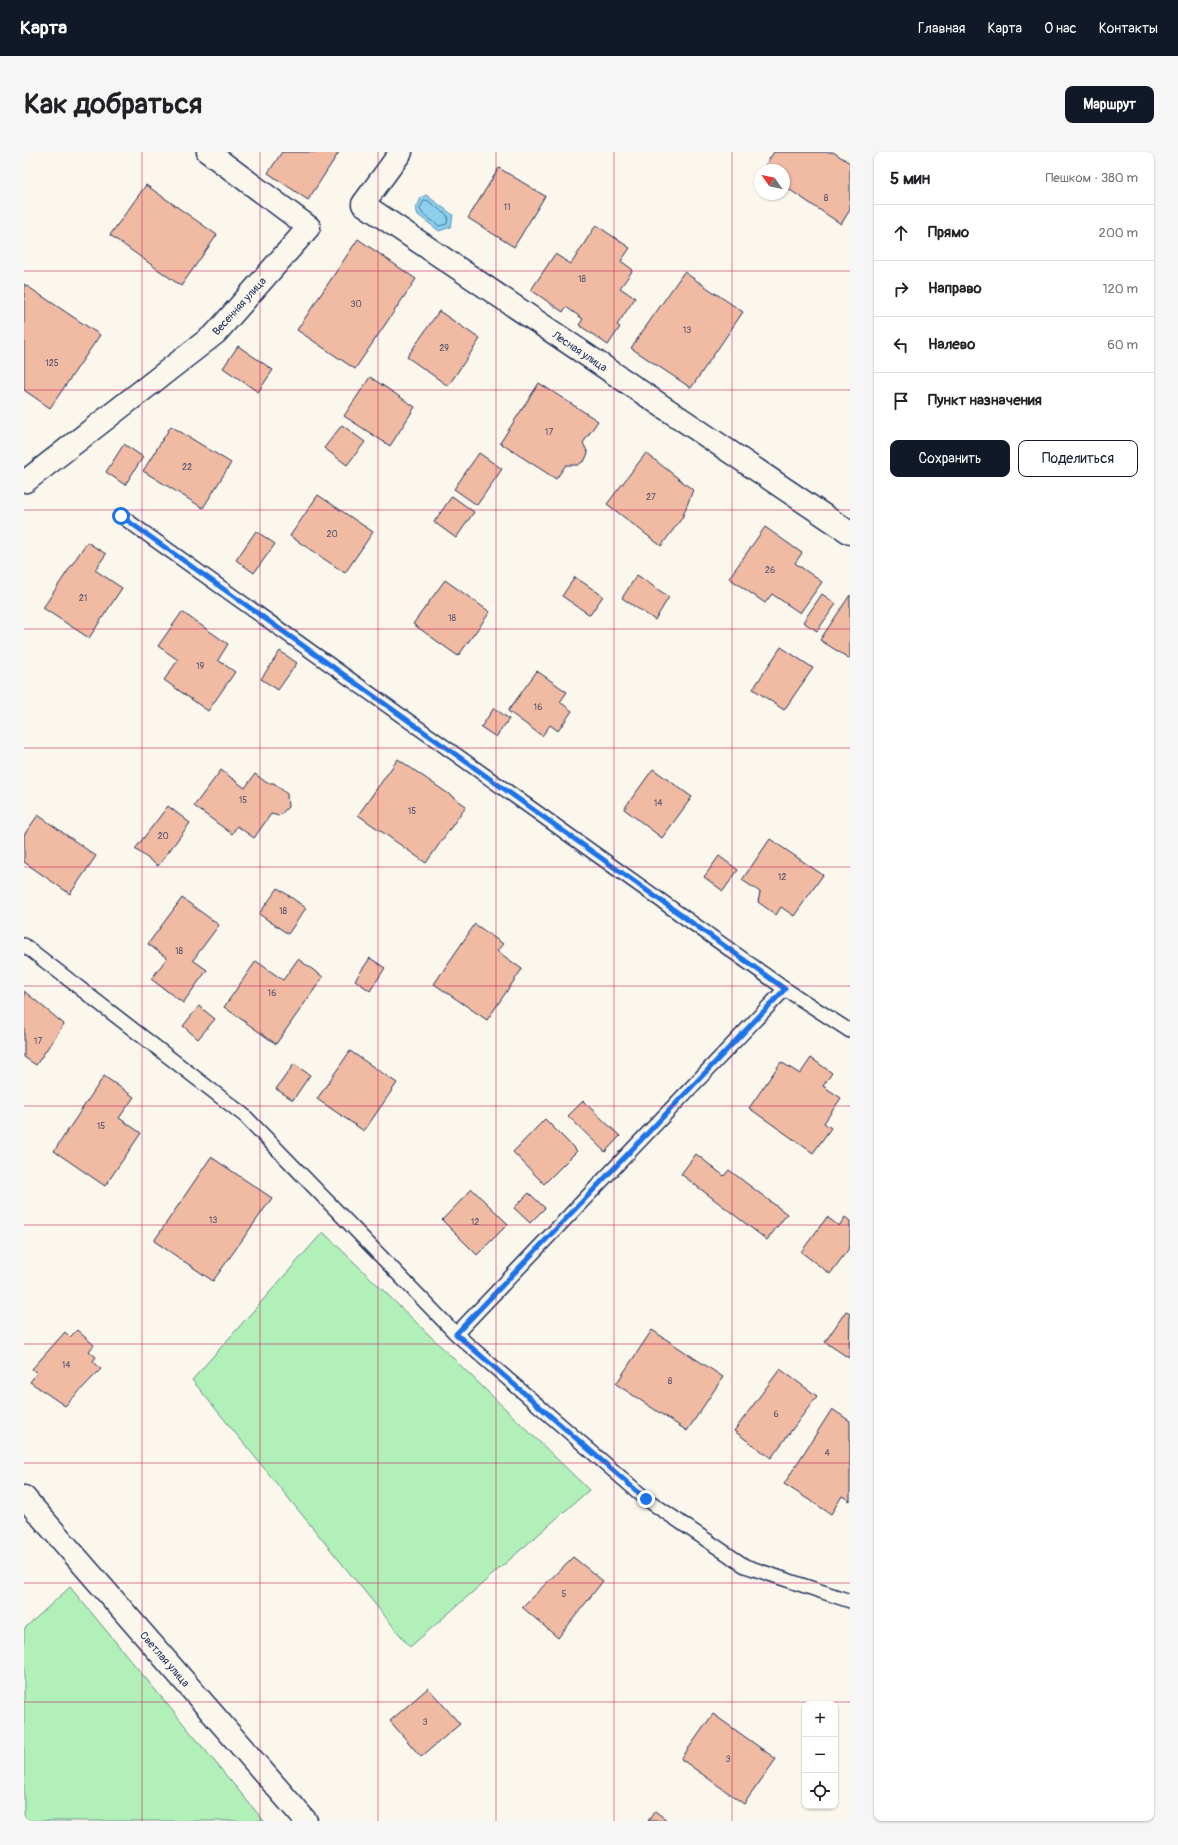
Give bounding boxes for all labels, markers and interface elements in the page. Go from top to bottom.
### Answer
text: Карта [20,16,67,40]
text: Главная [918,20,965,37]
text: Карта [987,20,1022,37]
text: О нас [1044,20,1077,37]
text: Контакты [1099,20,1158,37]
button: Маршрут [1065,86,1154,123]
text: Как добраться [24,87,202,122]
north arrow [754,164,790,200]
text: 5 мин [890,168,930,189]
text: Пешком · 380 m [1045,170,1138,186]
house number: 8 [824,193,829,204]
house number: 11 [503,202,511,213]
icon: ahead [890,222,912,244]
text: Прямо [928,223,969,242]
text: 200 m [1099,225,1138,241]
house number: 18 [578,274,586,285]
street label: Весенняя улица [210,275,269,338]
icon: right [890,278,912,300]
text: Направо [928,279,982,298]
text: 120 m [1102,281,1138,297]
house number: 30 [350,299,362,310]
house number: 13 [683,325,691,336]
street label: Лесная улица [549,328,610,374]
icon: left [890,334,912,356]
text: Налево [928,335,975,354]
text: 60 m [1107,337,1138,353]
house number: 29 [439,343,449,354]
house number: 125 [45,358,59,369]
icon: arrive [890,390,912,412]
text: Пункт назначения [928,391,1042,410]
house number: 17 [545,427,553,438]
button: Сохранить [890,440,1010,477]
button: Поделиться [1018,440,1138,477]
house number: 22 [182,462,192,473]
house number: 27 [646,492,656,503]
route start [112,507,130,525]
house number: 20 [326,529,338,540]
house number: 26 [765,565,775,576]
house number: 21 [79,593,87,604]
house number: 18 [448,613,456,624]
house number: 19 [196,661,204,672]
house number: 16 [534,702,542,713]
house number: 15 [239,795,247,806]
house number: 14 [654,798,663,809]
house number: 15 [408,806,416,817]
house number: 20 [157,831,169,842]
house number: 12 [778,872,786,883]
house number: 18 [279,906,287,917]
house number: 18 [175,946,183,957]
house number: 16 [268,988,276,999]
house number: 17 [34,1036,42,1047]
house number: 15 [97,1121,105,1132]
house number: 13 [209,1215,217,1226]
house number: 12 [471,1217,479,1228]
house number: 14 [62,1360,71,1371]
house number: 8 [668,1376,673,1387]
house number: 6 [773,1409,779,1420]
house number: 4 [824,1448,830,1459]
route end [637,1490,655,1508]
house number: 5 [562,1589,567,1600]
street label: Светлая улица [137,1629,192,1690]
map controls [802,1701,838,1809]
button: + [802,1701,838,1737]
house number: 3 [422,1717,428,1728]
button: − [802,1737,838,1773]
house number: 3 [725,1754,731,1765]
button: locate [802,1773,838,1809]

